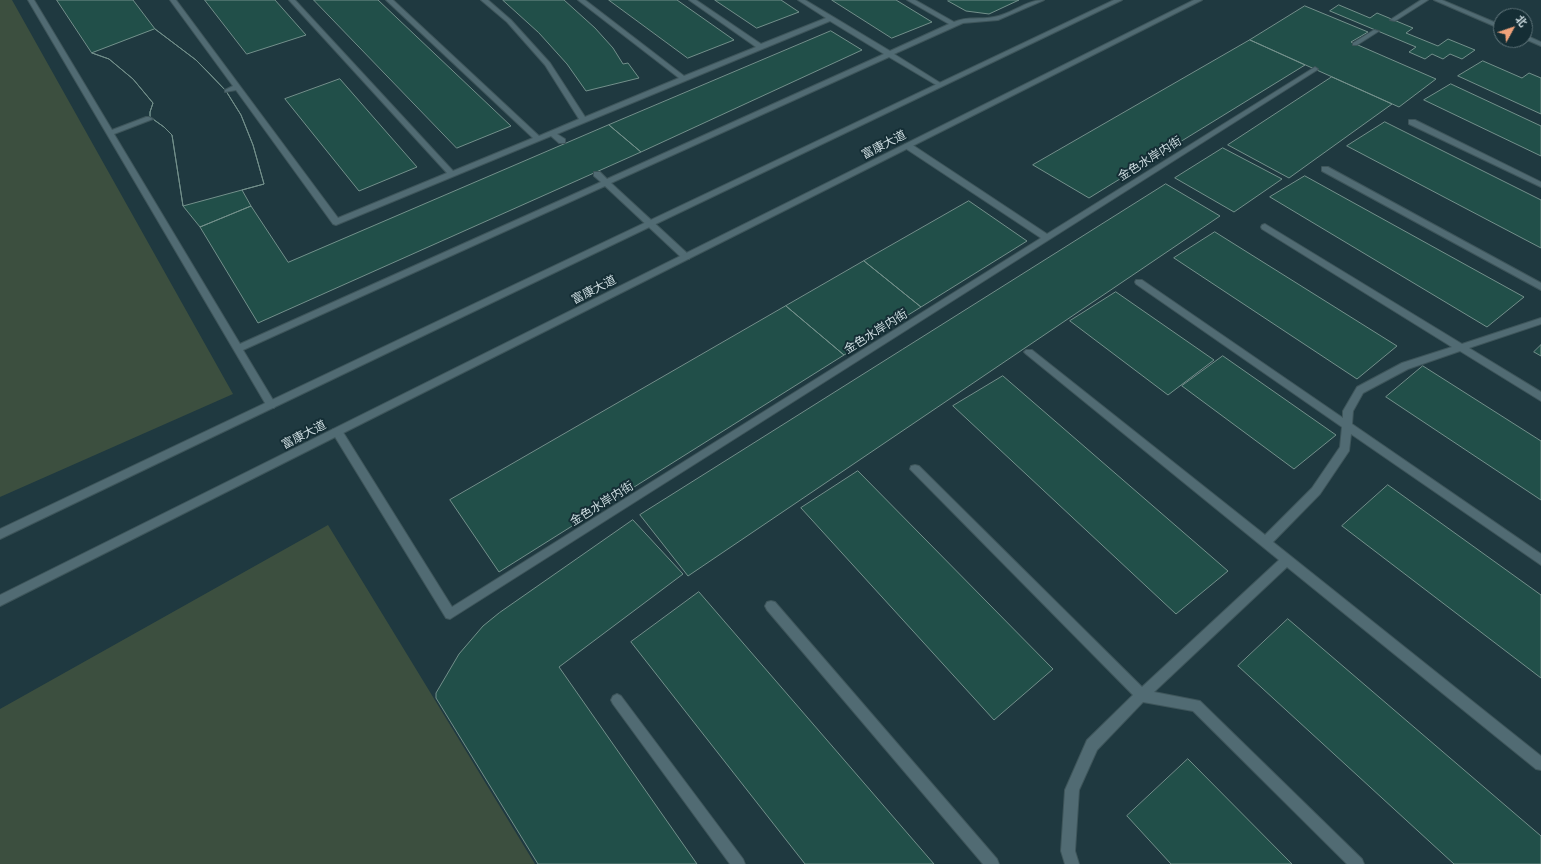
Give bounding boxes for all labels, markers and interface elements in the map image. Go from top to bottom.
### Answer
north arrow [1493,8,1533,48]
text: 北 [1513,12,1530,30]
street label: 富康大道 [859,128,909,162]
street label: 金色水岸内街 [1116,134,1184,184]
street label: 富康大道 [569,273,619,307]
street label: 金色水岸内街 [842,307,910,357]
street label: 富康大道 [279,418,329,452]
street label: 金色水岸内街 [568,479,636,529]

